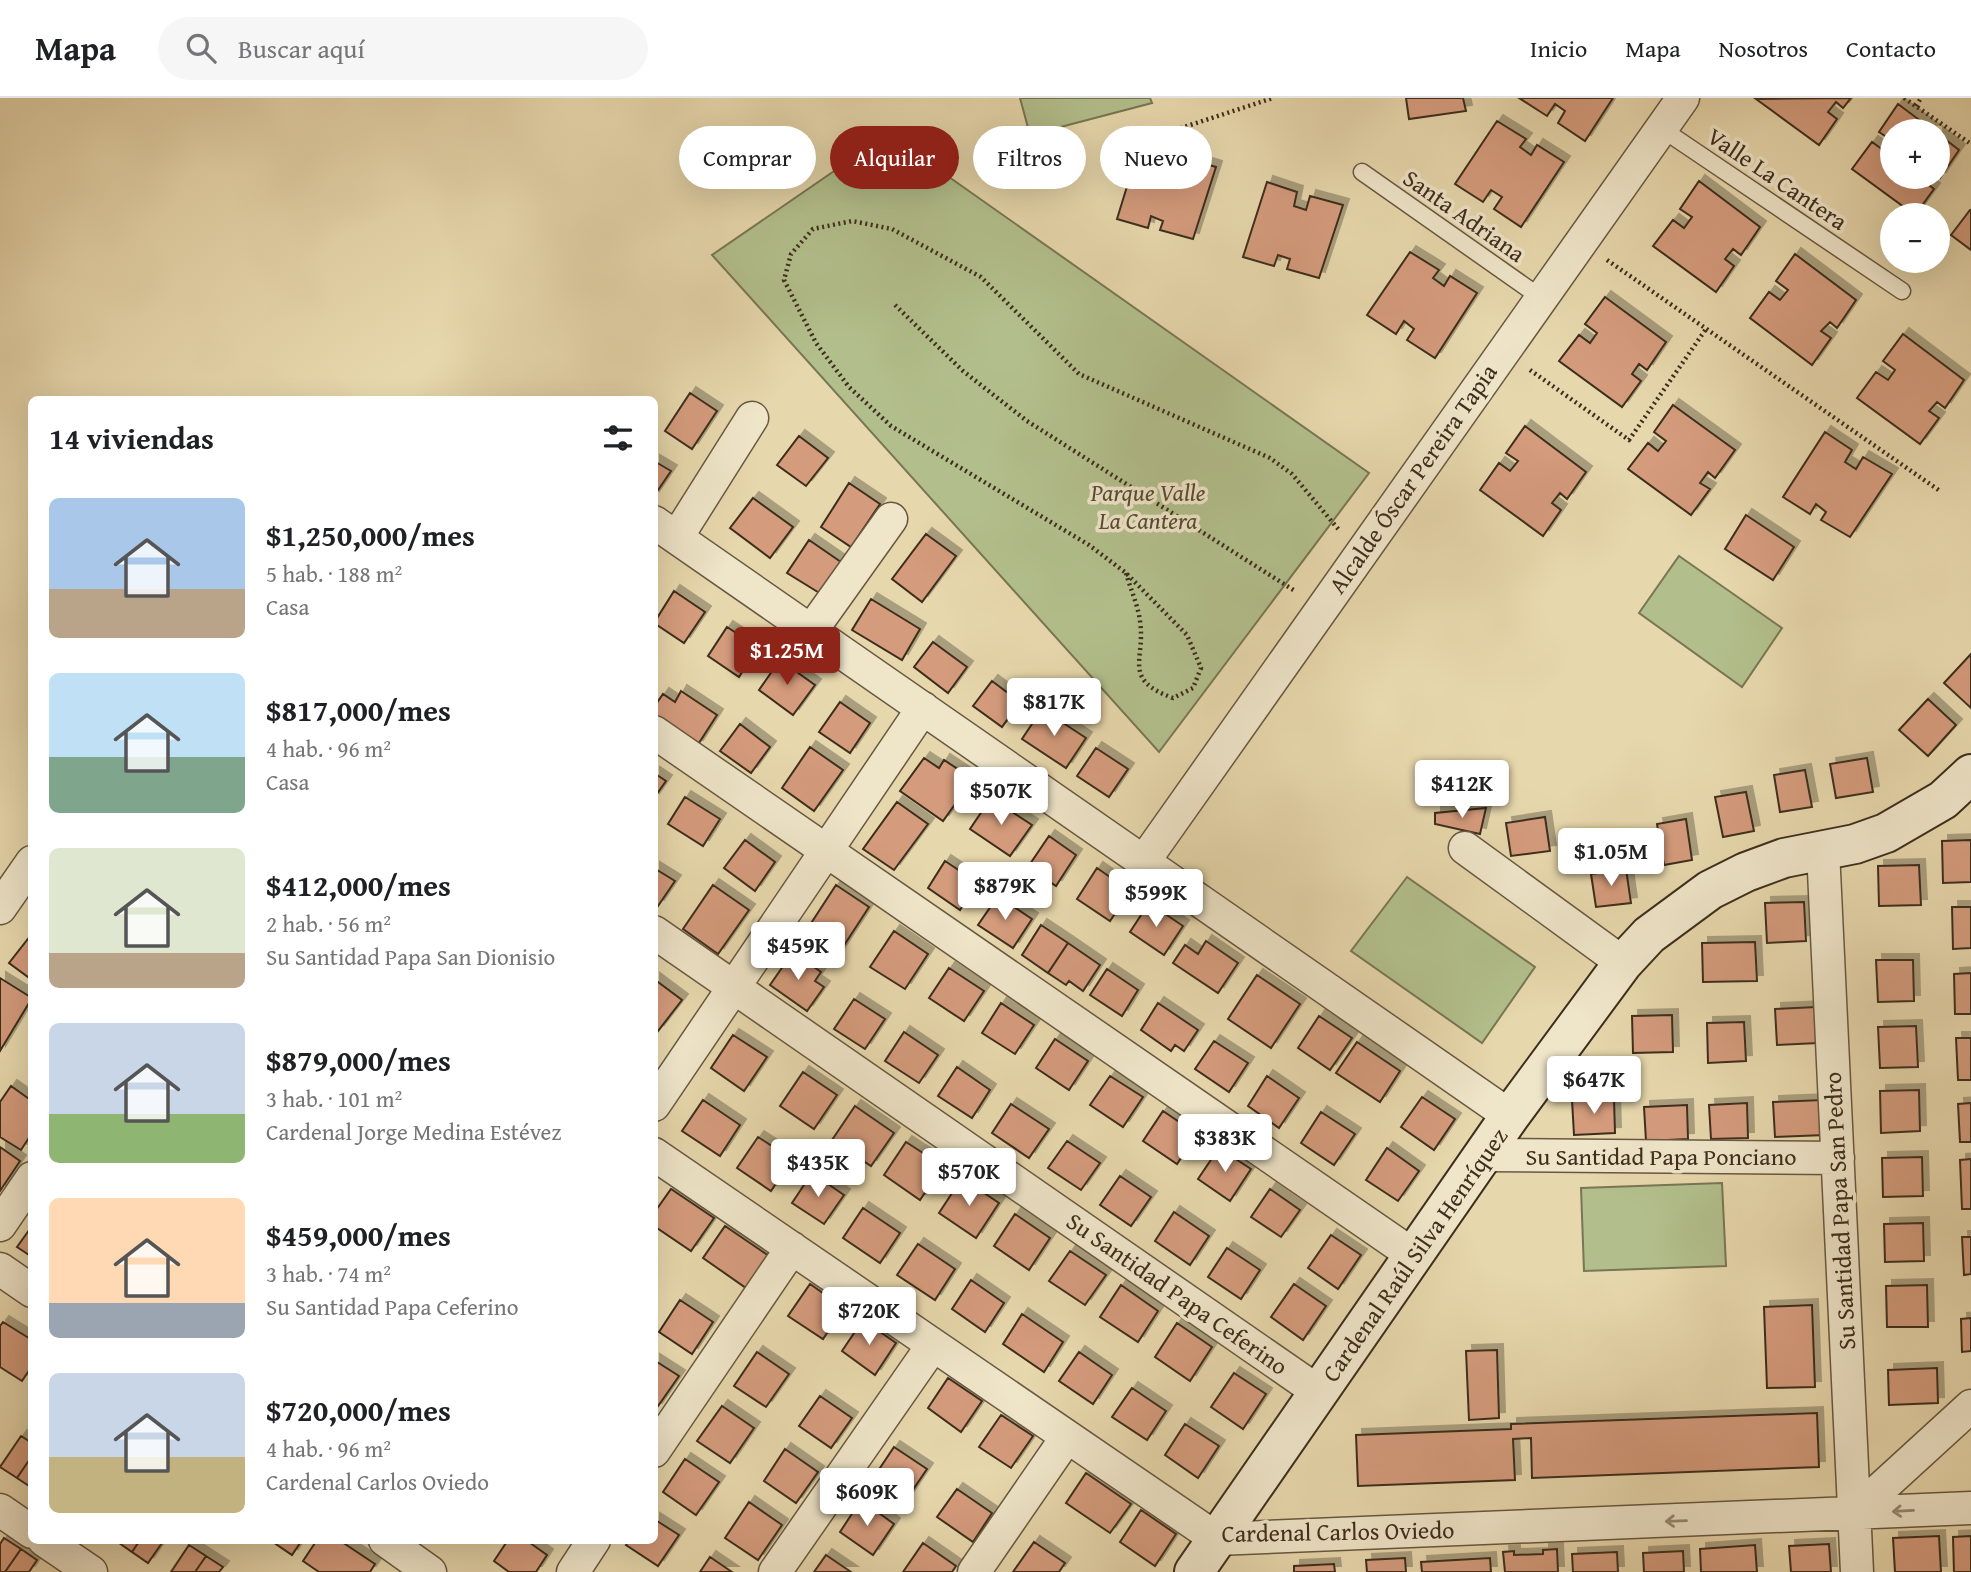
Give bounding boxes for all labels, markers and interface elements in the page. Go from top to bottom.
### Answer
search box [158,17,648,80]
text: Mapa [35,24,116,72]
icon: search [182,29,220,67]
text: Buscar aquí [238,29,365,68]
text: Inicio [1530,31,1587,66]
text: Mapa [1625,31,1681,66]
text: Nosotros [1719,31,1808,66]
text: Contacto [1846,31,1936,66]
street label: Valle La Cantera [1700,119,1855,239]
map controls [1880,119,1950,273]
button: + [1880,119,1950,189]
chip: Comprar [679,126,816,189]
chip: Alquilar [830,126,959,189]
chip: Filtros [973,126,1086,189]
chip: Nuevo [1100,126,1212,189]
street label: Santa Adriana [1396,161,1533,271]
button: − [1880,203,1950,273]
street label: Alcalde Óscar Pereira Tapia [1320,356,1506,601]
text: 14 viviendas [49,416,214,460]
icon: filters [599,419,637,457]
park label: Parque Valle La Cantera [1090,475,1206,538]
text: $1,250,000/mes [266,513,475,557]
icon: home [105,526,189,610]
text: 5 hab. · 188 m² [266,557,402,590]
text: Casa [266,590,309,623]
pin: $1.25M [730,628,844,687]
text: $1.25M [750,633,824,666]
pin: $817K [1005,678,1103,738]
text: $817K [1023,684,1085,717]
text: $817,000/mes [266,688,451,732]
icon: home [105,701,189,785]
text: 4 hab. · 96 m² [266,732,391,765]
pin: $412K [1413,760,1511,820]
text: Casa [266,765,309,798]
text: $412K [1431,766,1493,799]
pin: $507K [952,768,1050,827]
text: $507K [970,773,1032,806]
pin: $1.05M [1554,828,1668,888]
text: $1.05M [1574,834,1648,867]
pin: $879K [956,862,1054,922]
text: $412,000/mes [266,863,451,907]
text: $879K [974,868,1036,901]
pin: $599K [1107,870,1205,929]
text: $599K [1125,875,1187,908]
icon: home [105,876,189,960]
text: 2 hab. · 56 m² [266,907,391,940]
pin: $459K [749,922,847,982]
text: $459K [767,928,829,961]
text: Su Santidad Papa San Dionisio [266,940,555,973]
text: $879,000/mes [266,1038,451,1082]
icon: home [105,1051,189,1135]
pin: $647K [1545,1056,1643,1116]
text: $647K [1563,1062,1625,1095]
street label: Su Santidad Papa San Pedro [1815,1071,1864,1351]
text: 3 hab. · 101 m² [266,1082,402,1115]
pin: $383K [1176,1114,1274,1174]
text: Cardenal Jorge Medina Estévez [266,1115,561,1148]
text: $383K [1194,1120,1256,1153]
street label: Cardenal Raúl Silva Henríquez [1313,1121,1516,1389]
street label: Su Santidad Papa Ponciano [1526,1139,1796,1174]
pin: $435K [769,1140,867,1199]
text: $435K [787,1145,849,1178]
pin: $570K [920,1148,1018,1208]
text: $570K [938,1154,1000,1187]
street label: Su Santidad Papa Ceferino [1059,1204,1295,1383]
text: $459,000/mes [266,1213,451,1257]
icon: home [105,1226,189,1310]
text: 3 hab. · 74 m² [266,1257,391,1290]
pin: $720K [820,1288,918,1347]
text: Su Santidad Papa Ceferino [266,1290,518,1323]
text: $720K [838,1293,900,1326]
text: $720,000/mes [266,1388,451,1432]
icon: home [105,1401,189,1485]
text: 4 hab. · 96 m² [266,1432,391,1465]
text: Cardenal Carlos Oviedo [266,1465,489,1498]
pin: $609K [818,1468,916,1528]
text: $609K [836,1474,898,1507]
one-way arrow [1892,1505,1915,1518]
street label: Cardenal Carlos Oviedo [1221,1512,1455,1551]
one-way arrow [1664,1514,1687,1527]

